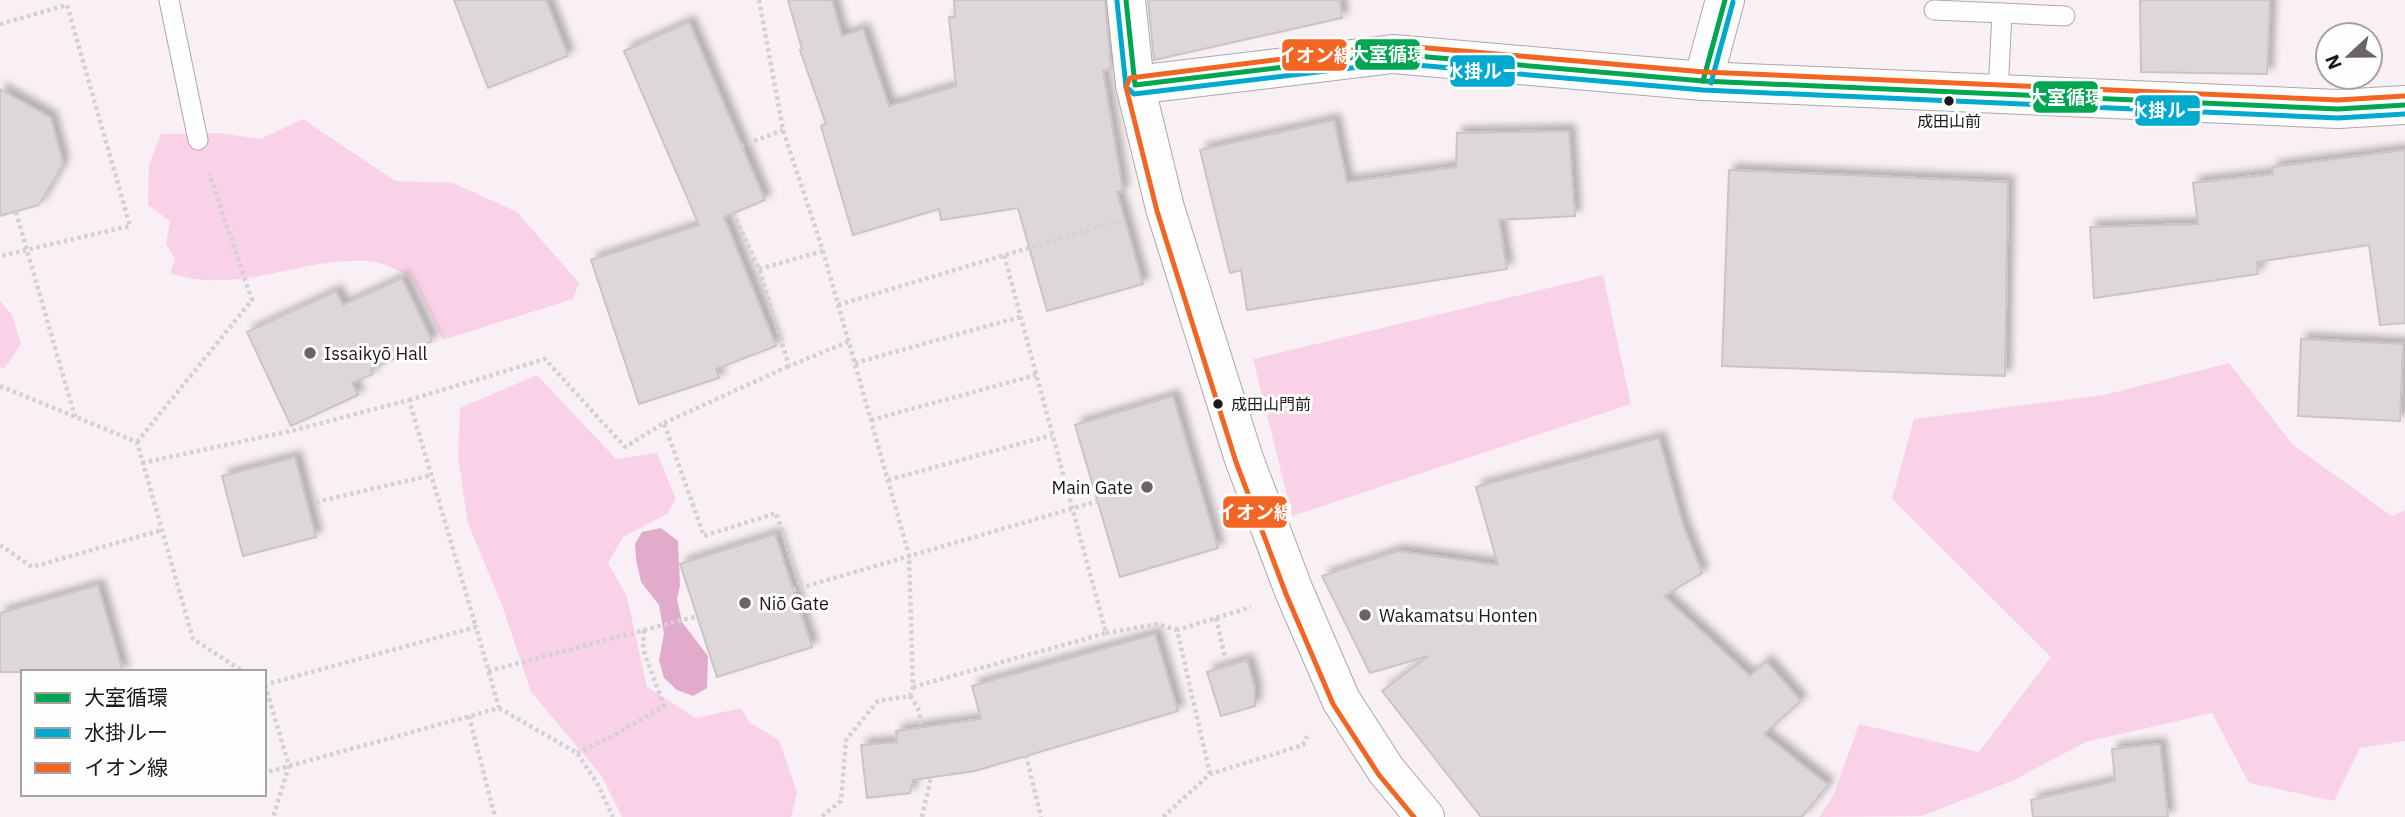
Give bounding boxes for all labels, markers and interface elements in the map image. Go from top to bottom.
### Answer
north arrow [2314,21,2384,91]
line badge: イオン線 [1281,38,1348,72]
line badge: 大室循環 [1354,38,1421,71]
text: 大室循環 [1350,42,1426,66]
text: イオン線 [1277,43,1353,67]
text: N [2320,51,2347,73]
line badge: 水掛ルー [1449,54,1516,88]
text: 水掛ルー [1445,59,1521,83]
line badge: 大室循環 [2032,80,2099,114]
text: 大室循環 [2028,85,2104,109]
marker: 成田山前 [1942,94,1956,108]
line badge: 水掛ルー [2134,94,2201,127]
text: 水掛ルー [2129,98,2205,122]
place label: 成田山前 [1917,111,1981,131]
place label: Issaikyō Hall [324,342,428,365]
marker: Issaikyō Hall [302,345,318,361]
place label: 成田山門前 [1231,394,1311,414]
marker: 成田山門前 [1211,397,1225,411]
place label: Main Gate [1052,476,1133,499]
marker: Main Gate [1139,479,1155,495]
line badge: イオン線 [1222,495,1288,529]
text: イオン線 [1217,500,1293,524]
place label: Niō Gate [759,592,829,615]
marker: Niō Gate [737,595,753,611]
place label: Wakamatsu Honten [1379,604,1538,627]
marker: Wakamatsu Honten [1357,607,1373,623]
legend [21,670,266,796]
text: 大室循環 [84,683,168,711]
text: 水掛ルー [84,718,168,746]
text: イオン線 [84,753,168,781]

